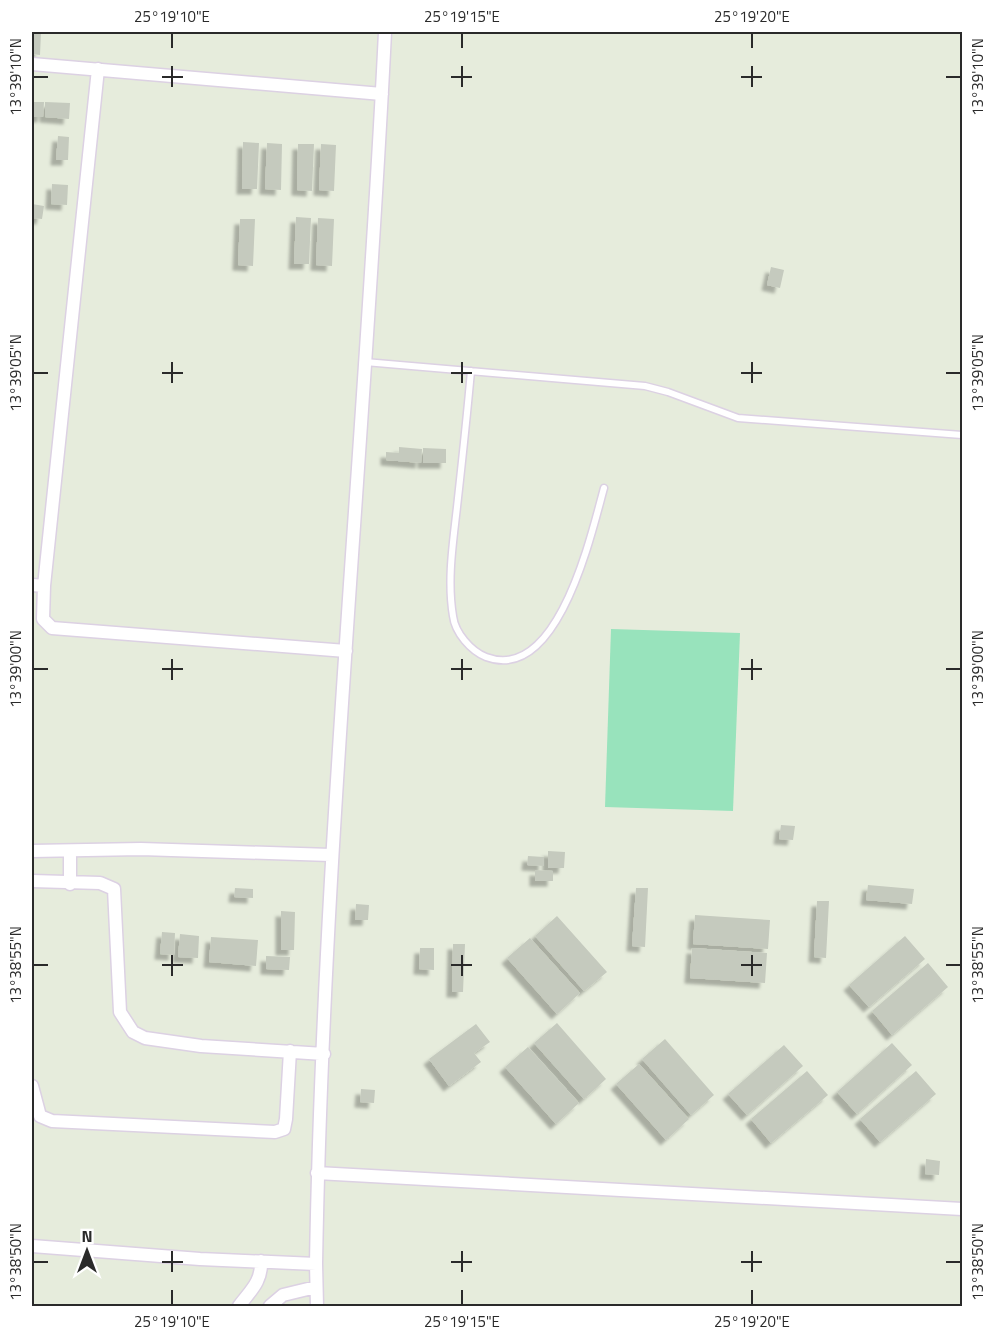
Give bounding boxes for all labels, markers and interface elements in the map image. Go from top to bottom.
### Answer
text: 25°19'10"E [134,5,210,28]
text: 25°19'15"E [424,5,500,28]
text: 25°19'20"E [714,5,790,28]
text: 13°39'10"N [4,38,27,116]
text: 13°39'10"N [966,38,989,116]
text: 13°39'05"N [4,334,27,412]
text: 13°39'05"N [966,334,989,412]
text: 13°39'00"N [4,630,27,708]
text: 13°39'00"N [966,630,989,708]
text: 13°38'55"N [4,926,27,1004]
text: 13°38'55"N [966,926,989,1004]
north arrow [57,1221,117,1281]
text: 13°38'50"N [4,1223,27,1301]
text: 13°38'50"N [966,1223,989,1301]
text: N [81,1224,93,1248]
text: 25°19'10"E [134,1310,210,1333]
text: 25°19'15"E [424,1310,500,1333]
text: 25°19'20"E [714,1310,790,1333]

